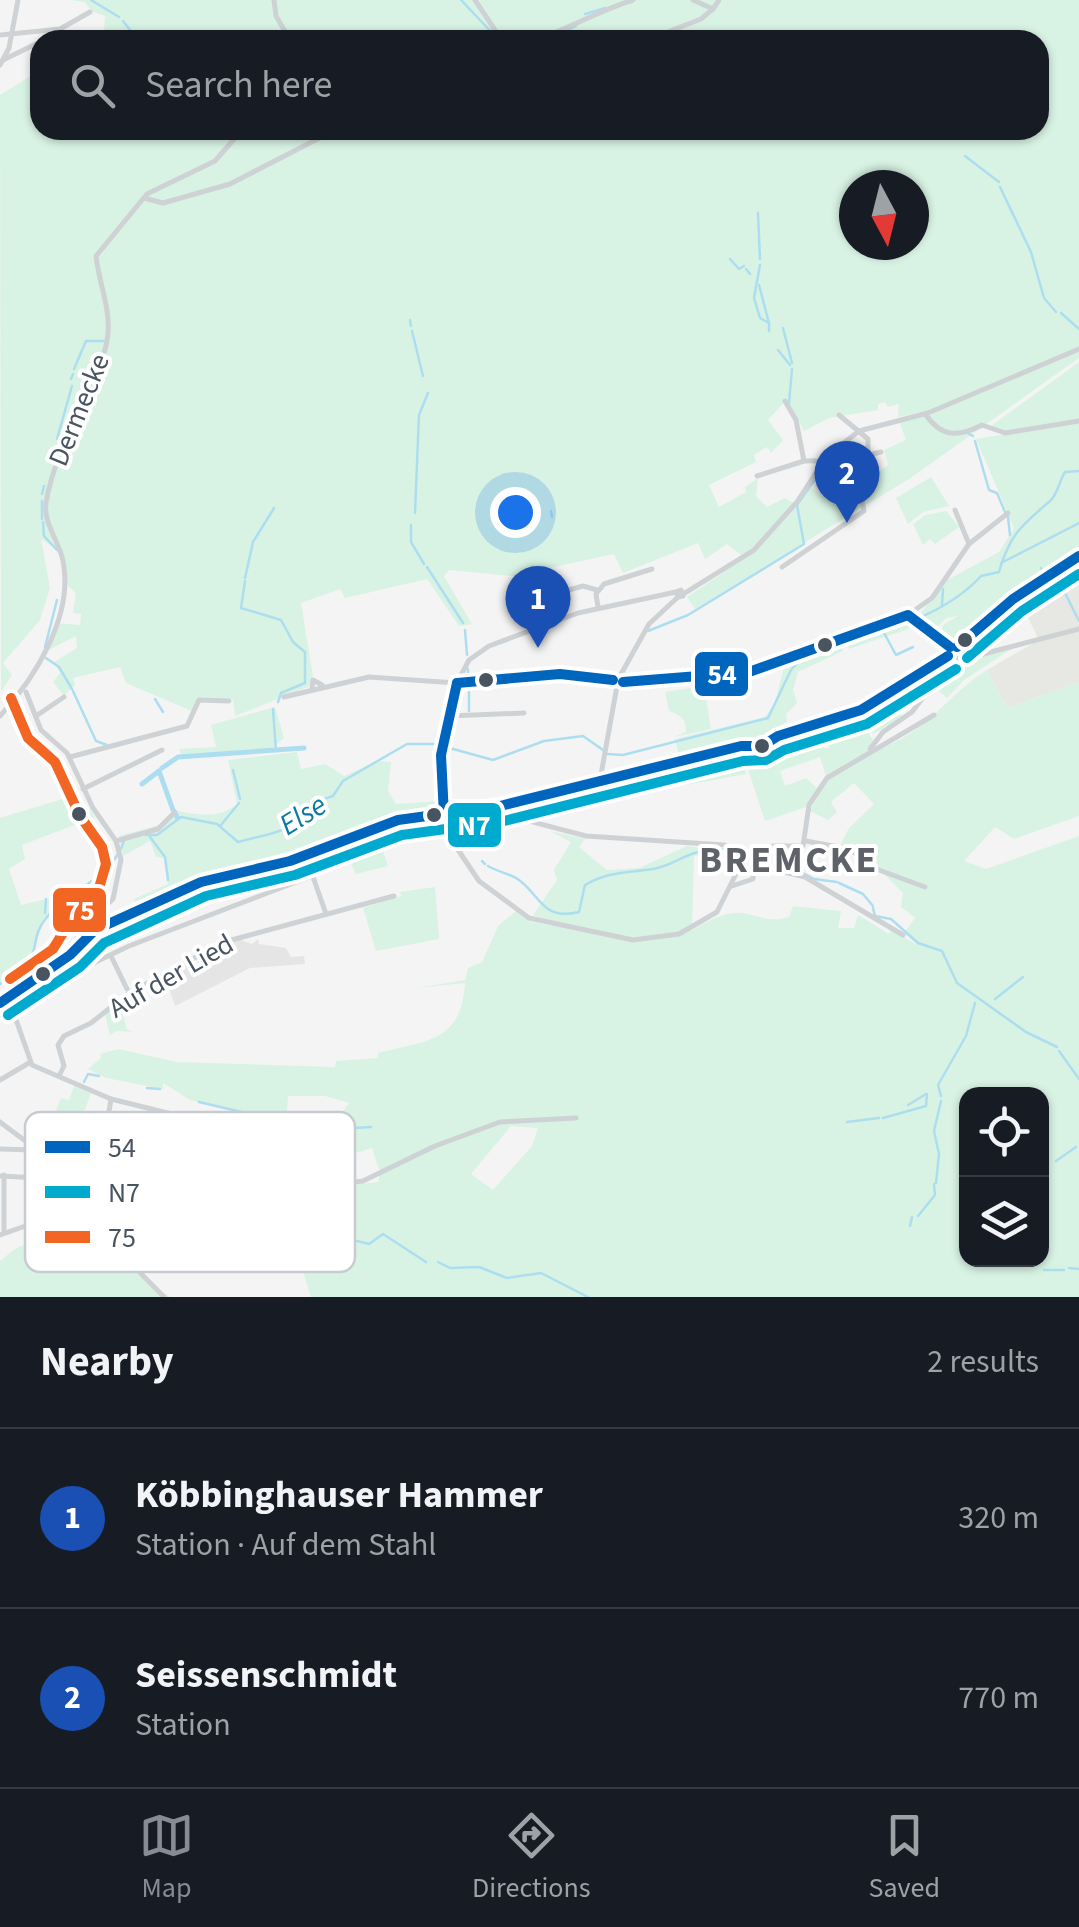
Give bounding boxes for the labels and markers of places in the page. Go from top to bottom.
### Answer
pin: 2 [814,440,880,523]
pin: 1 [506,566,570,648]
unlabelled marker [955,630,975,650]
unlabelled marker [815,635,835,655]
unlabelled marker [476,670,496,690]
unlabelled marker [752,736,772,756]
unlabelled marker [69,804,89,824]
unlabelled marker [424,805,444,825]
unlabelled marker [33,964,53,984]

